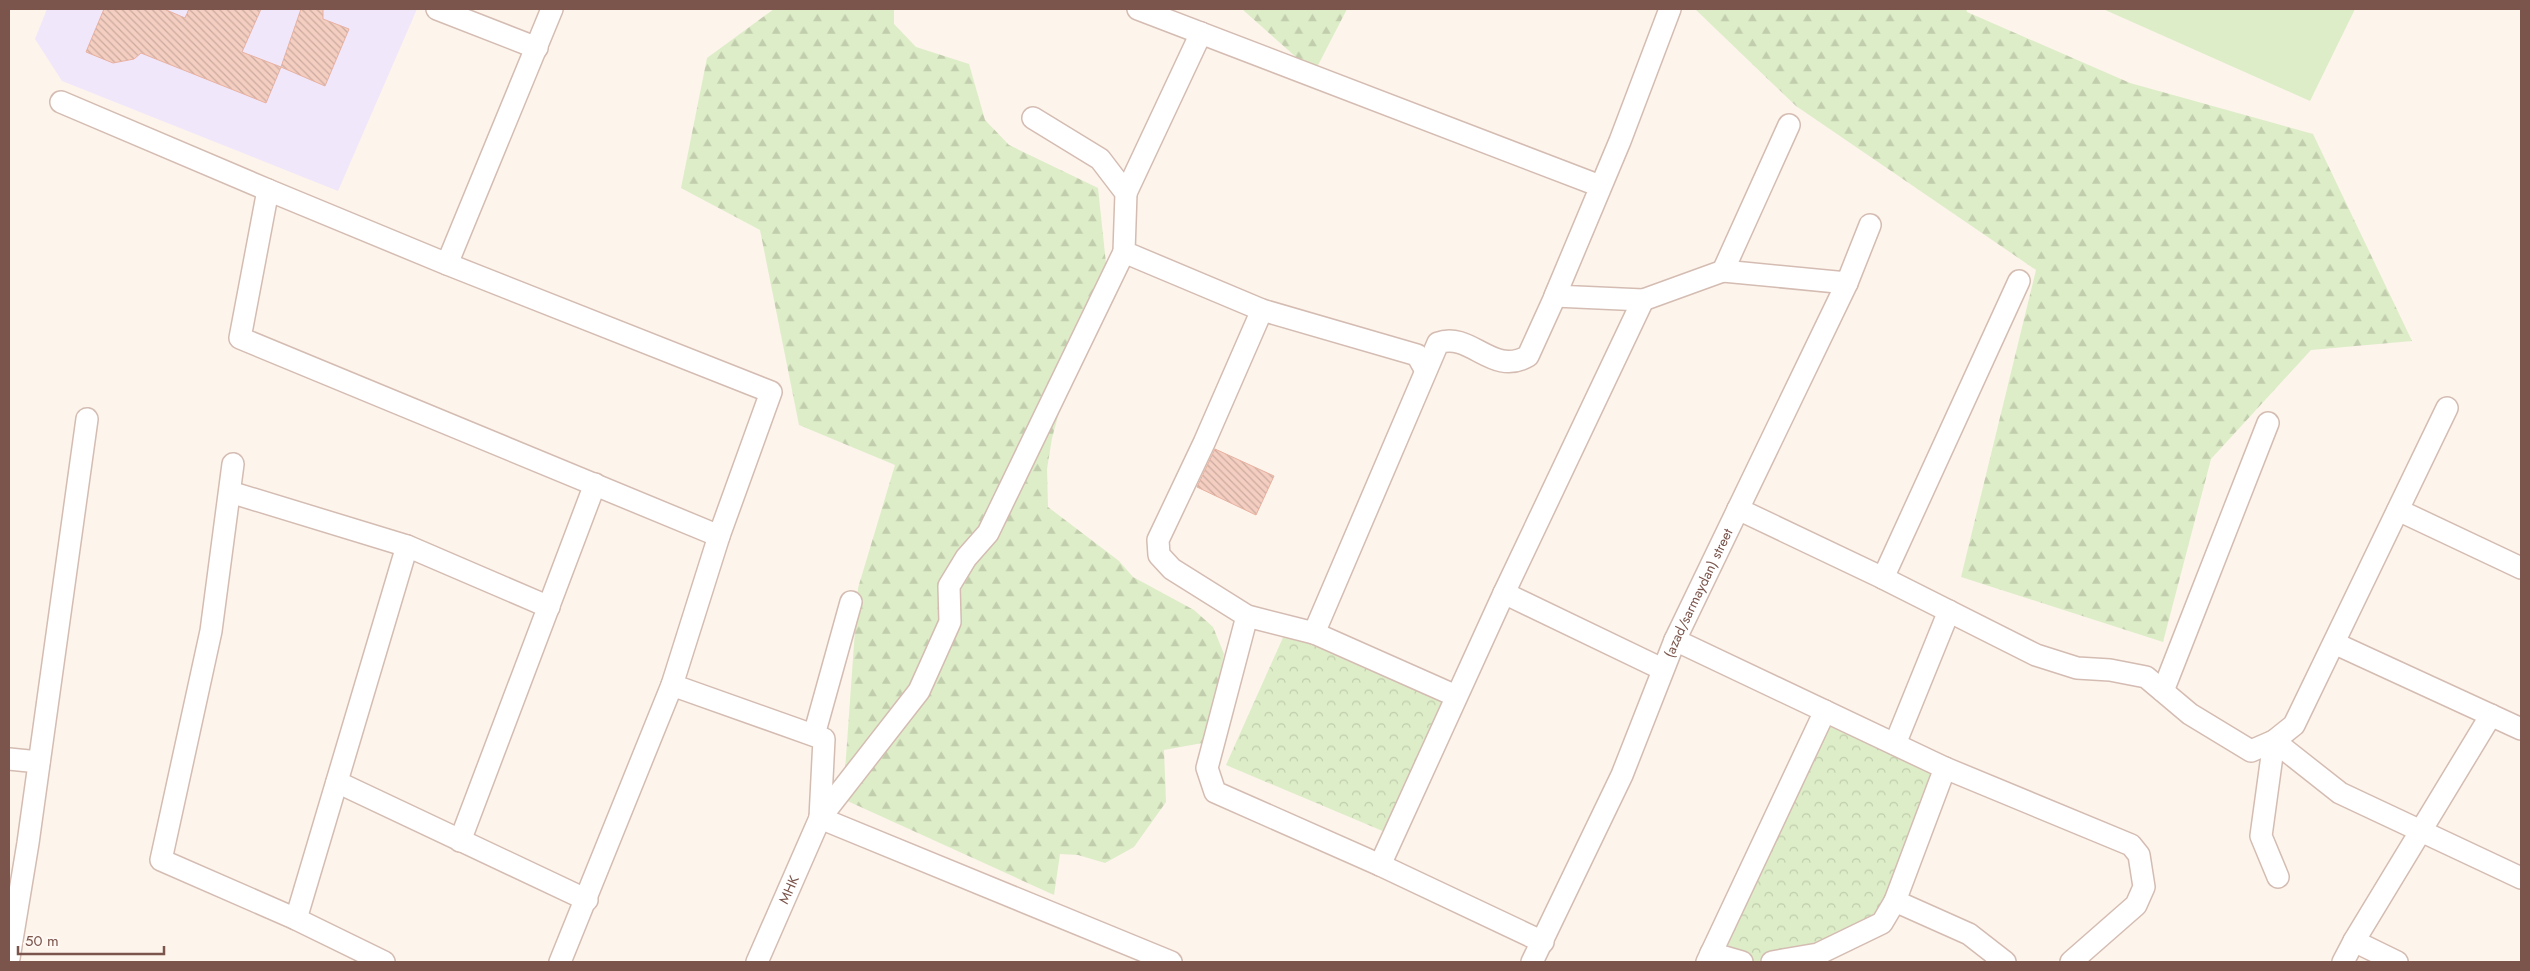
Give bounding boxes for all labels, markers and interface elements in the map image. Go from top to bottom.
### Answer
street label: (azad/sarmaydan) street [1659,524,1738,661]
street label: MHK [774,872,804,907]
scale bar [18,924,164,956]
text: 50 m [25,930,59,952]

